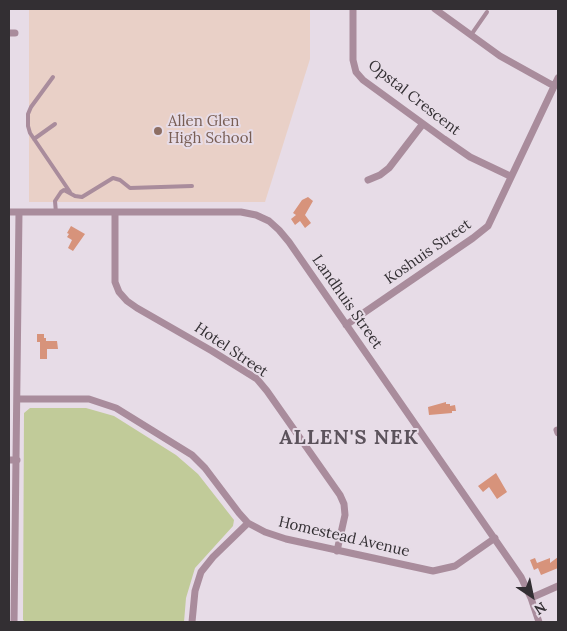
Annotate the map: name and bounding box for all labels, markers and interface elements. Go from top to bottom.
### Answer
street label: Opstal Crescent [364,56,464,140]
place label: Allen Glen High School [168,113,252,148]
marker: Allen Glen High School [152,125,164,137]
street label: Koshuis Street [381,216,475,288]
street label: Landhuis Street [308,252,386,352]
street label: Hotel Street [191,319,271,381]
district label: ALLEN'S NEK [278,426,420,450]
street label: Homestead Avenue [277,513,411,561]
north arrow [507,571,557,621]
text: N [531,598,550,619]

